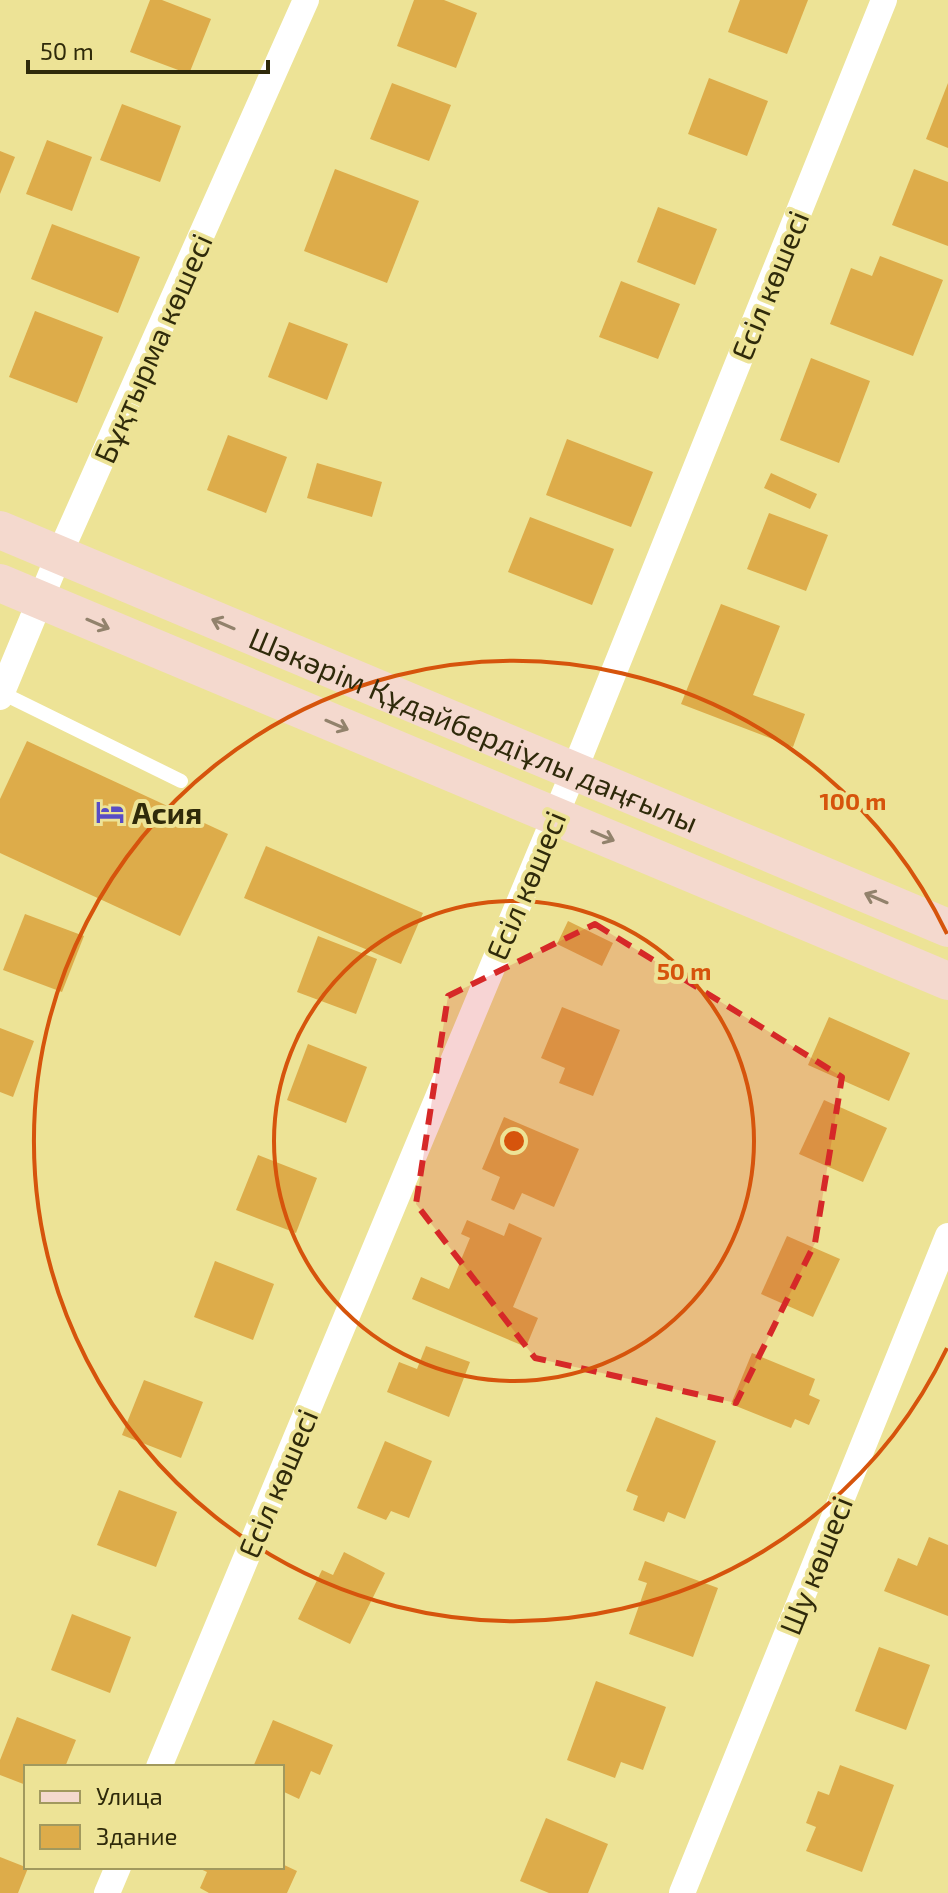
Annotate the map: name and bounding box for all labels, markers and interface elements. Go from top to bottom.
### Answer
scale bar [28,24,268,74]
text: 50 m [40,36,94,65]
street label: Есіл көшесі [723,205,815,365]
street label: Бұқтырма көшесі [85,228,219,468]
one-way arrow [211,616,236,630]
one-way arrow [85,618,110,633]
street label: Шәкәрім Құдайбердіұлы даңғылы [244,619,704,839]
one-way arrow [325,718,349,733]
text: 100 m [820,786,886,815]
place label: Асия [132,794,202,830]
hotel icon: Асия [95,797,125,827]
street label: Есіл көшесі [478,805,572,965]
one-way arrow [590,830,615,845]
one-way arrow [864,889,889,904]
text: 50 m [657,956,711,985]
centre of rings [500,1127,528,1155]
street label: Есіл көшесі [230,1403,324,1563]
street label: Шу көшесі [771,1490,860,1640]
legend [24,1765,284,1869]
text: Улица [96,1781,163,1810]
text: Здание [96,1821,178,1850]

